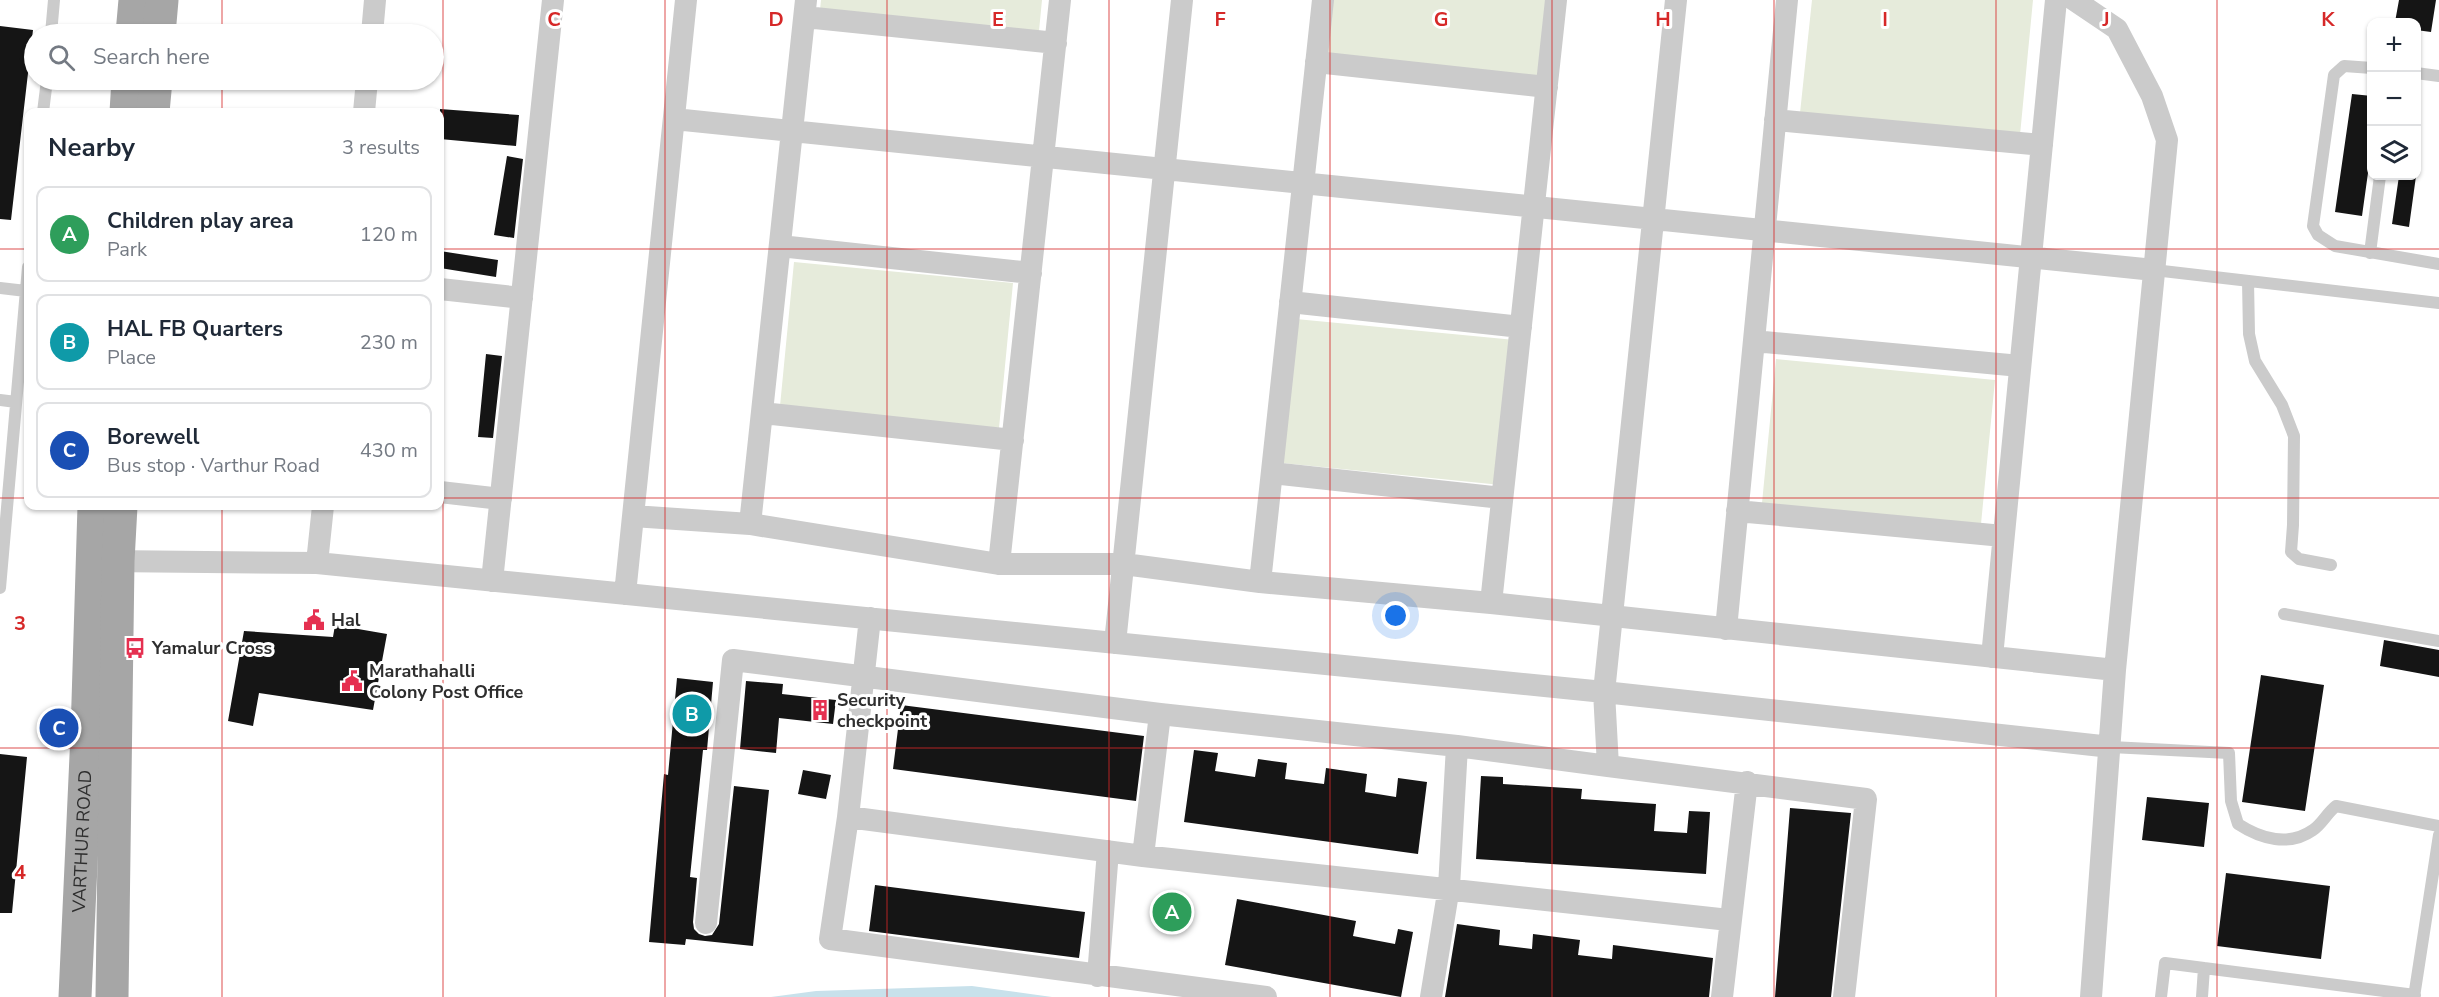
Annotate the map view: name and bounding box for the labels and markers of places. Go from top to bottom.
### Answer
public building icon: Hal [302,608,326,632]
place label: Hal [331,608,361,632]
bus stop icon: Yamalur Cross [123,636,147,660]
place label: Yamalur Cross [151,636,273,660]
place label: Marathahalli Colony Post Office [369,659,523,704]
public building icon: Marathahalli Colony Post Office [340,669,364,693]
place label: Security checkpoint [837,688,927,733]
pin: B [672,692,712,736]
building icon: Security checkpoint [808,698,832,722]
pin: C [40,706,78,750]
pin: A [1152,890,1192,934]

